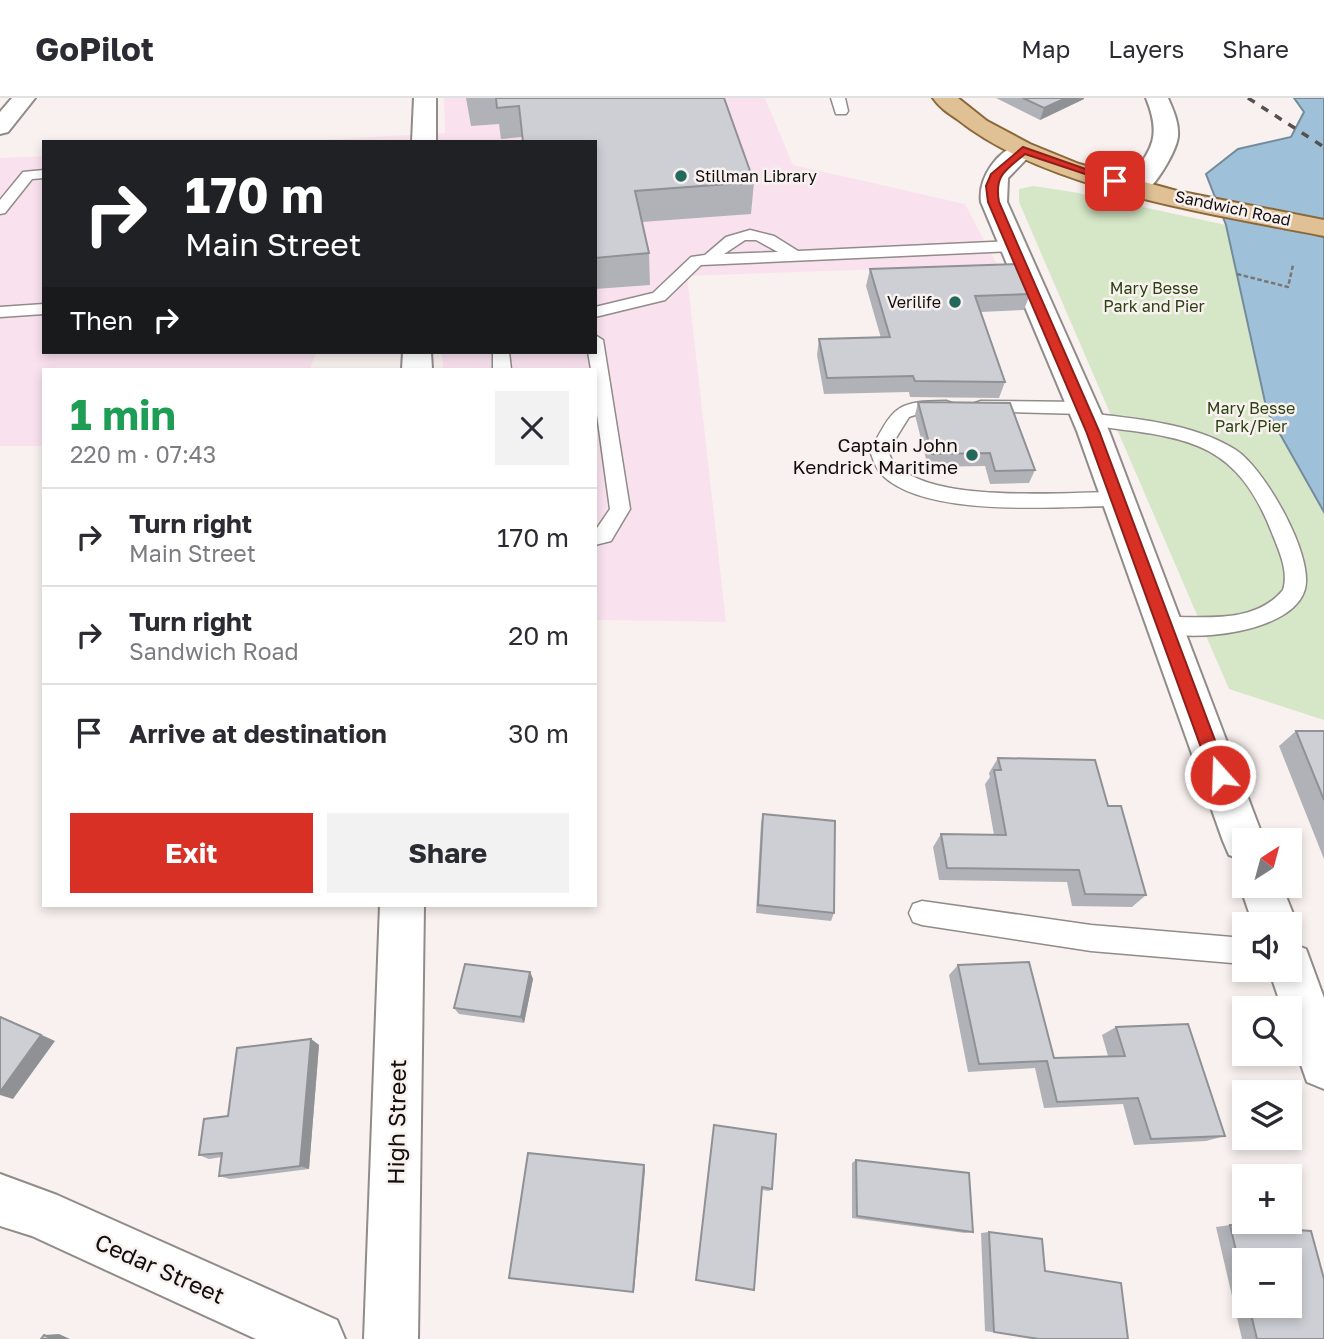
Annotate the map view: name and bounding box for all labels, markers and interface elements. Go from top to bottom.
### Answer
text: GoPilot [35,29,154,68]
text: Map [1021,34,1070,63]
text: Layers [1108,34,1184,63]
text: Share [1222,34,1289,63]
pin [1085,151,1145,211]
icon: arrive [1096,162,1134,200]
text: 170 m [185,165,324,224]
place label: Stillman Library [695,166,817,186]
icon: right [70,168,161,259]
marker: Stillman Library [673,168,689,184]
street label: Sandwich Road [1173,186,1293,230]
text: Main Street [185,225,362,263]
park label: Mary Besse Park and Pier [1103,278,1205,316]
place label: Verilife [887,292,941,312]
marker: Verilife [947,294,963,310]
icon: right [147,301,185,339]
text: Then [70,305,133,336]
text: 1 min [70,389,176,439]
button: close [495,391,569,465]
park label: Mary Besse Park/Pier [1207,398,1295,436]
place label: Captain John Kendrick Maritime [792,433,958,478]
text: 220 m · 07:43 [70,440,216,468]
marker: Captain John Kendrick Maritime [964,447,980,463]
text: Turn right [129,508,252,539]
icon: right [70,518,108,556]
text: 170 m [497,522,569,553]
text: Main Street [129,539,256,567]
text: Turn right [129,606,252,637]
icon: right [70,616,108,654]
text: 20 m [508,620,569,651]
text: Sandwich Road [129,637,299,665]
icon: arrive [70,714,108,752]
text: Arrive at destination [129,718,387,749]
text: 30 m [508,718,569,749]
position arrow [1183,738,1257,812]
button: Exit [70,813,313,893]
button: Share [327,813,569,893]
north arrow [1232,828,1302,898]
map controls [1232,828,1302,1318]
button: sound [1232,912,1302,982]
button: search [1232,996,1302,1066]
street label: High Street [381,1059,411,1185]
button: layers [1232,1080,1302,1150]
button: + [1232,1164,1302,1234]
street label: Cedar Street [91,1227,229,1309]
button: − [1232,1248,1302,1318]

